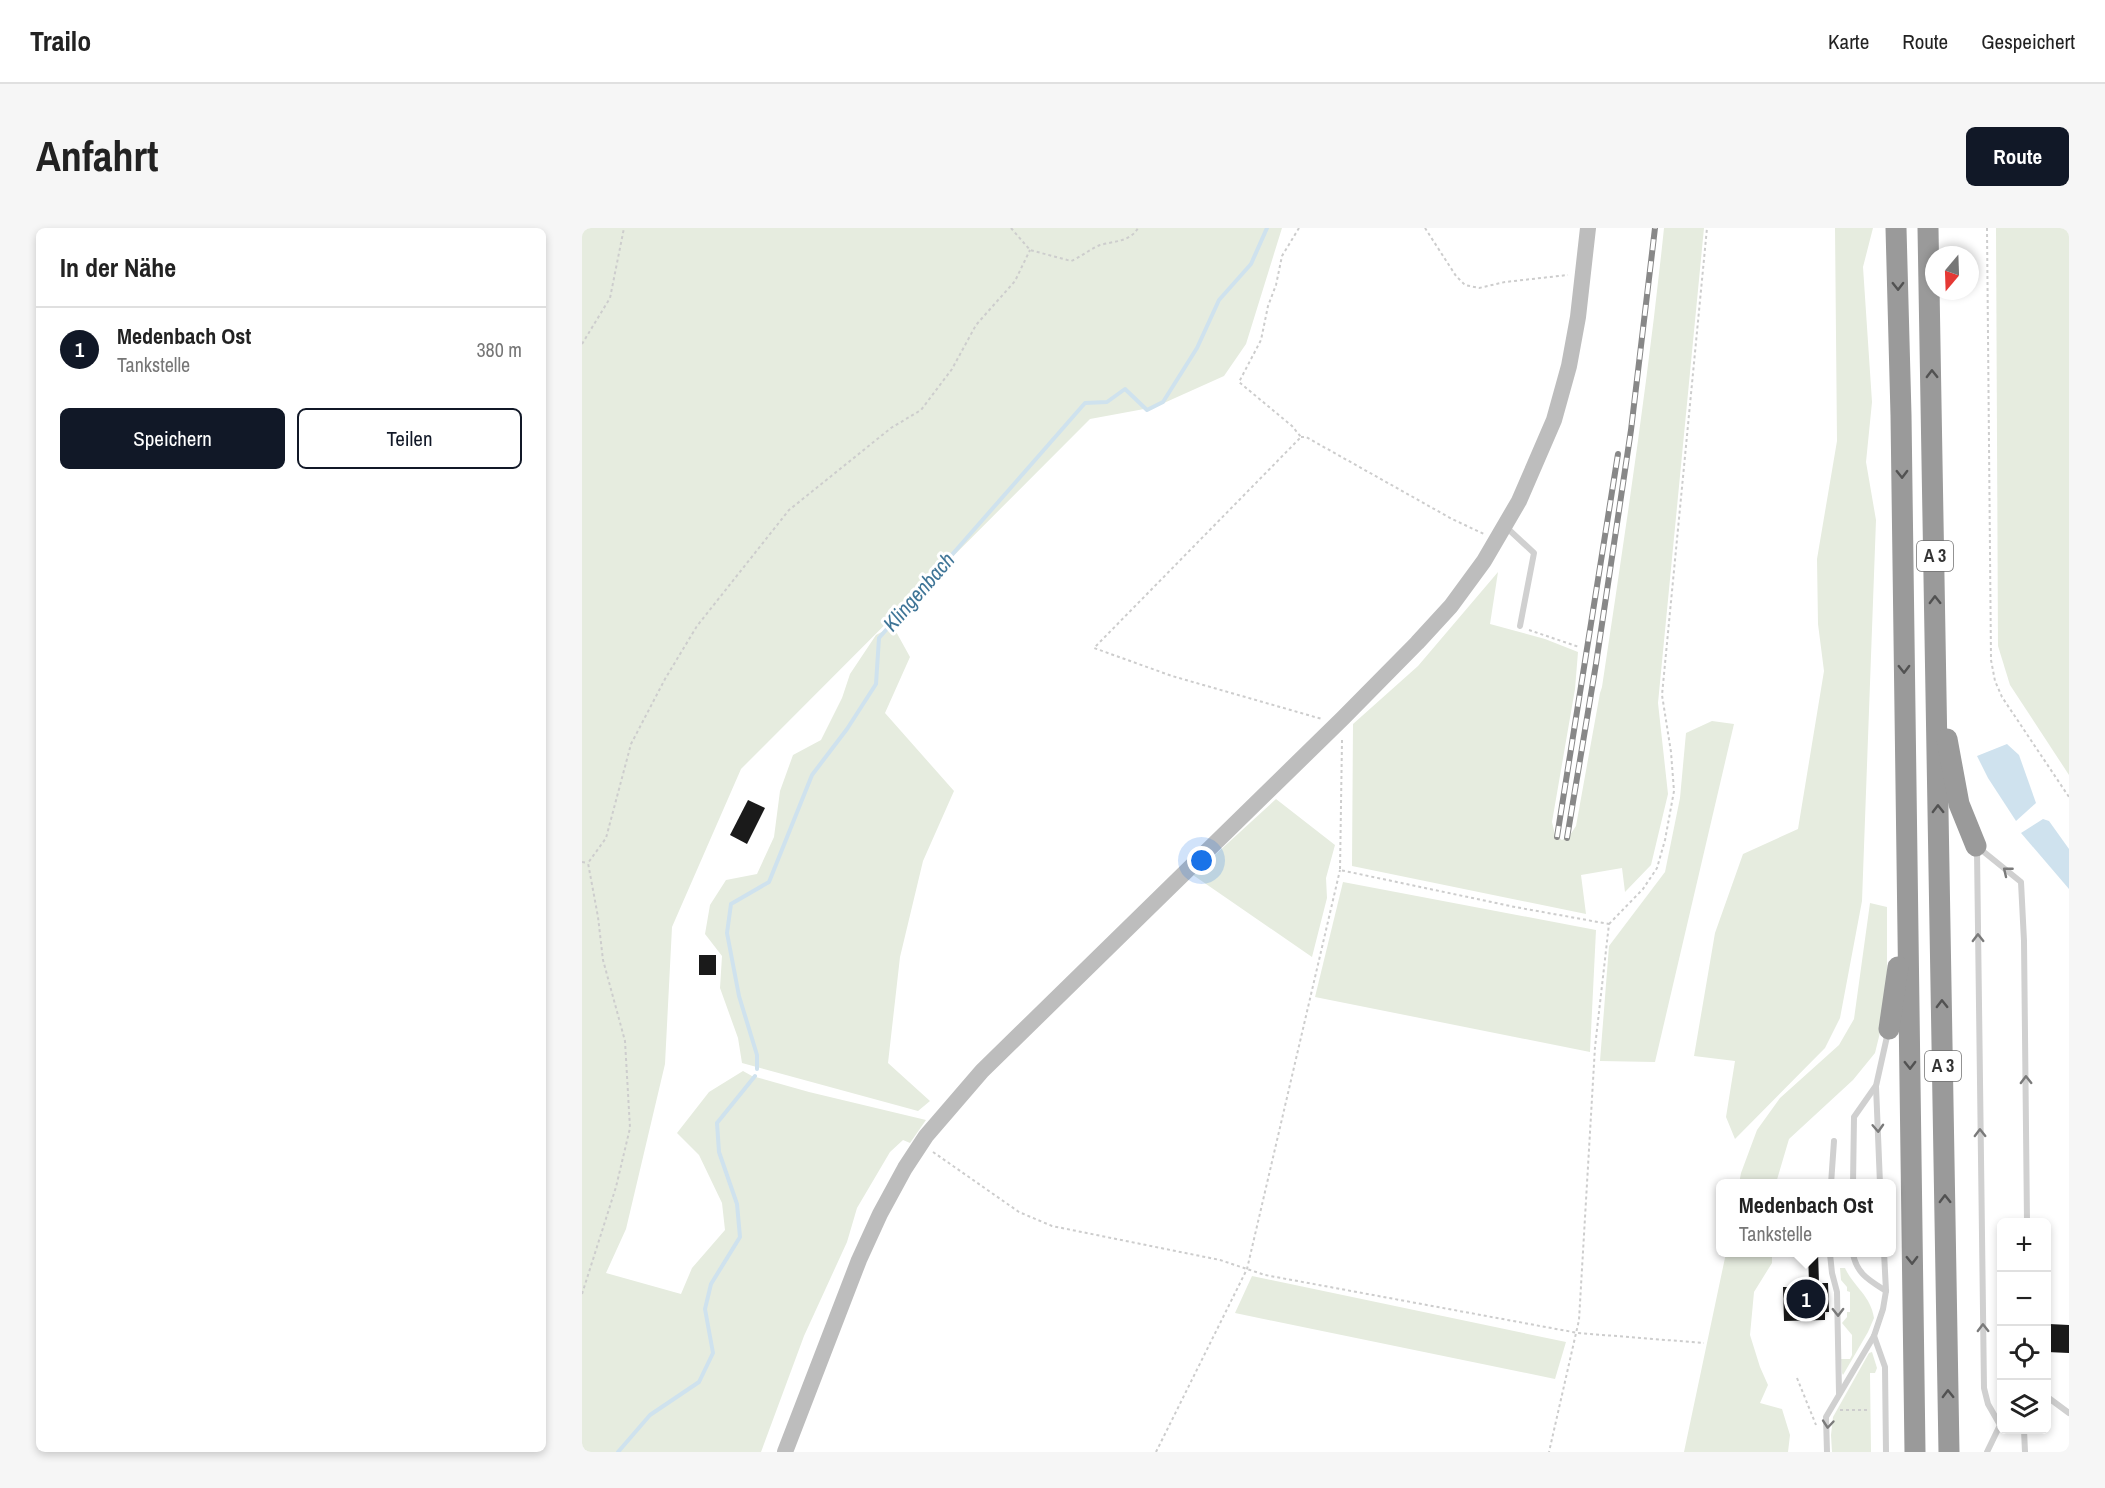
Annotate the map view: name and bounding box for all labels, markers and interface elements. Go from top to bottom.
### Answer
text: Trailo [30,22,91,60]
text: Karte [1828,27,1869,56]
text: Route [1902,27,1948,56]
text: Gespeichert [1981,27,2075,56]
button: Route [1966,127,2069,186]
text: Anfahrt [36,128,158,184]
north arrow [1925,246,1979,300]
text: In der Nähe [60,250,176,285]
one-way arrow [1891,282,1904,291]
text: Medenbach Ost [117,321,251,351]
text: 1 [75,336,84,363]
text: 380 m [476,336,522,363]
text: Tankstelle [117,351,190,378]
one-way arrow [1926,370,1938,379]
button: Speichern [60,408,285,469]
button: Teilen [297,408,522,469]
one-way arrow [1895,469,1908,478]
road number: A 3 [1917,541,1953,571]
water label: Klingenbach [876,546,961,637]
one-way arrow [1929,595,1941,604]
one-way arrow [1898,664,1911,673]
one-way arrow [1932,804,1945,813]
your location [1187,846,1216,875]
one-way arrow [2003,867,2014,878]
one-way arrow [1971,934,1984,943]
one-way arrow [1935,999,1948,1008]
road number: A 3 [1925,1051,1961,1081]
one-way arrow [1904,1060,1916,1069]
one-way arrow [2020,1076,2032,1085]
one-way arrow [1871,1123,1884,1132]
one-way arrow [1974,1129,1986,1138]
popup [1716,1179,1896,1257]
text: Medenbach Ost [1739,1190,1873,1220]
one-way arrow [1938,1194,1951,1203]
map controls [1997,1218,2051,1434]
button: + [1997,1218,2051,1272]
text: Tankstelle [1739,1220,1812,1247]
one-way arrow [1906,1255,1918,1264]
button: − [1997,1272,2051,1326]
pin: 1 [1786,1276,1826,1322]
one-way arrow [1831,1307,1844,1316]
one-way arrow [1977,1324,1989,1333]
button: locate [1997,1326,2051,1380]
button: layers [1997,1380,2051,1434]
one-way arrow [1941,1389,1954,1398]
one-way arrow [1822,1419,1835,1429]

